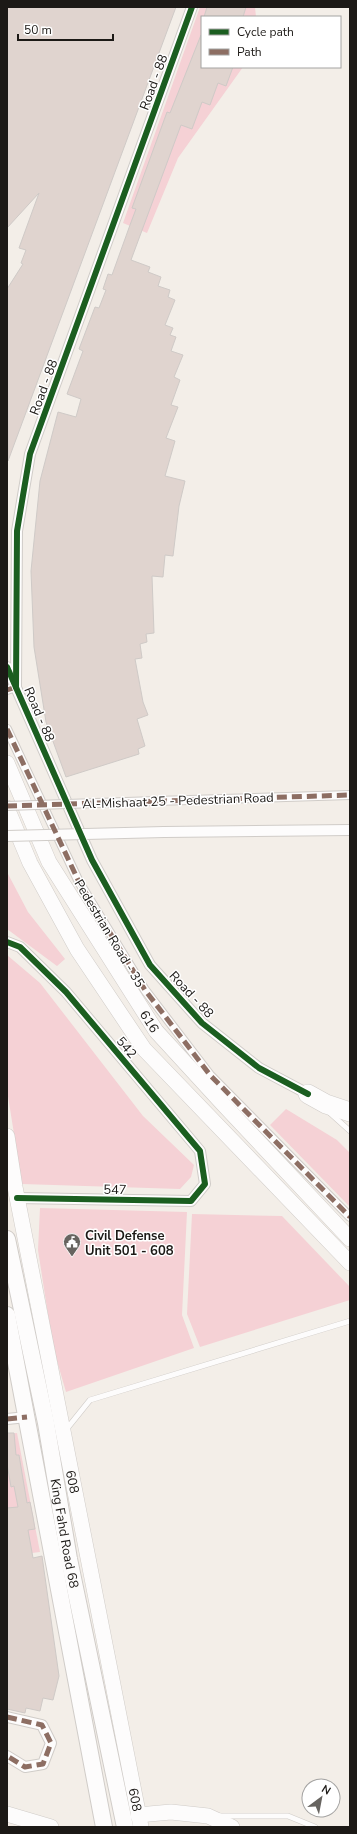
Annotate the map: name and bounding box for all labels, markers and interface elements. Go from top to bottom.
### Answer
scale bar [18,16,113,42]
legend [201,16,341,68]
text: 50 m [24,22,52,38]
text: Cycle path [237,24,294,40]
text: Path [237,44,262,60]
street label: Road - 88 [136,52,172,113]
street label: Road - 88 [26,357,62,418]
street label: Road - 88 [19,684,59,745]
street label: Al-Mishaat 25 - Pedestrian Road [82,789,274,813]
street label: Pedestrian Road - 35 [70,876,149,991]
street label: Road - 88 [165,967,218,1022]
street label: 616 [135,1007,163,1037]
street label: 542 [112,1033,141,1062]
street label: 547 [103,1181,127,1199]
place label: Civil Defense Unit 501 - 608 [85,1227,174,1260]
public building icon: Civil Defense Unit 501 - 608 [62,1232,82,1257]
street label: 608 [61,1469,83,1495]
street label: King Fahd Road 68 [46,1477,83,1590]
north arrow [301,1778,341,1818]
text: N [319,1781,334,1798]
street label: 608 [124,1787,146,1813]

